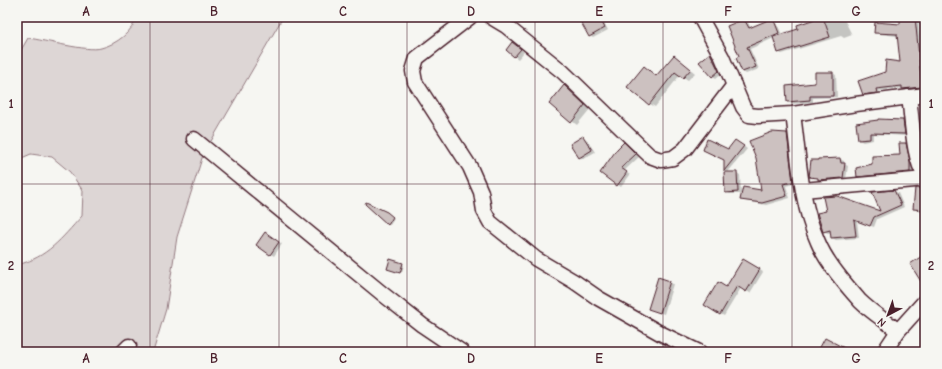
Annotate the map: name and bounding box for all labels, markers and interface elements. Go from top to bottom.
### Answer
text: A [82,4,90,19]
text: B [210,4,218,19]
text: C [339,4,347,19]
text: D [467,4,475,19]
text: E [595,4,603,19]
text: F [724,4,732,19]
text: G [851,4,861,19]
text: 1 [8,96,14,111]
text: 1 [928,96,934,111]
text: 2 [8,258,14,273]
text: 2 [928,258,934,273]
north arrow [868,295,908,335]
text: N [875,315,889,329]
text: A [82,351,90,366]
text: B [210,351,218,366]
text: C [339,351,347,366]
text: D [467,351,475,366]
text: E [595,351,603,366]
text: F [724,351,732,366]
text: G [851,351,861,366]

